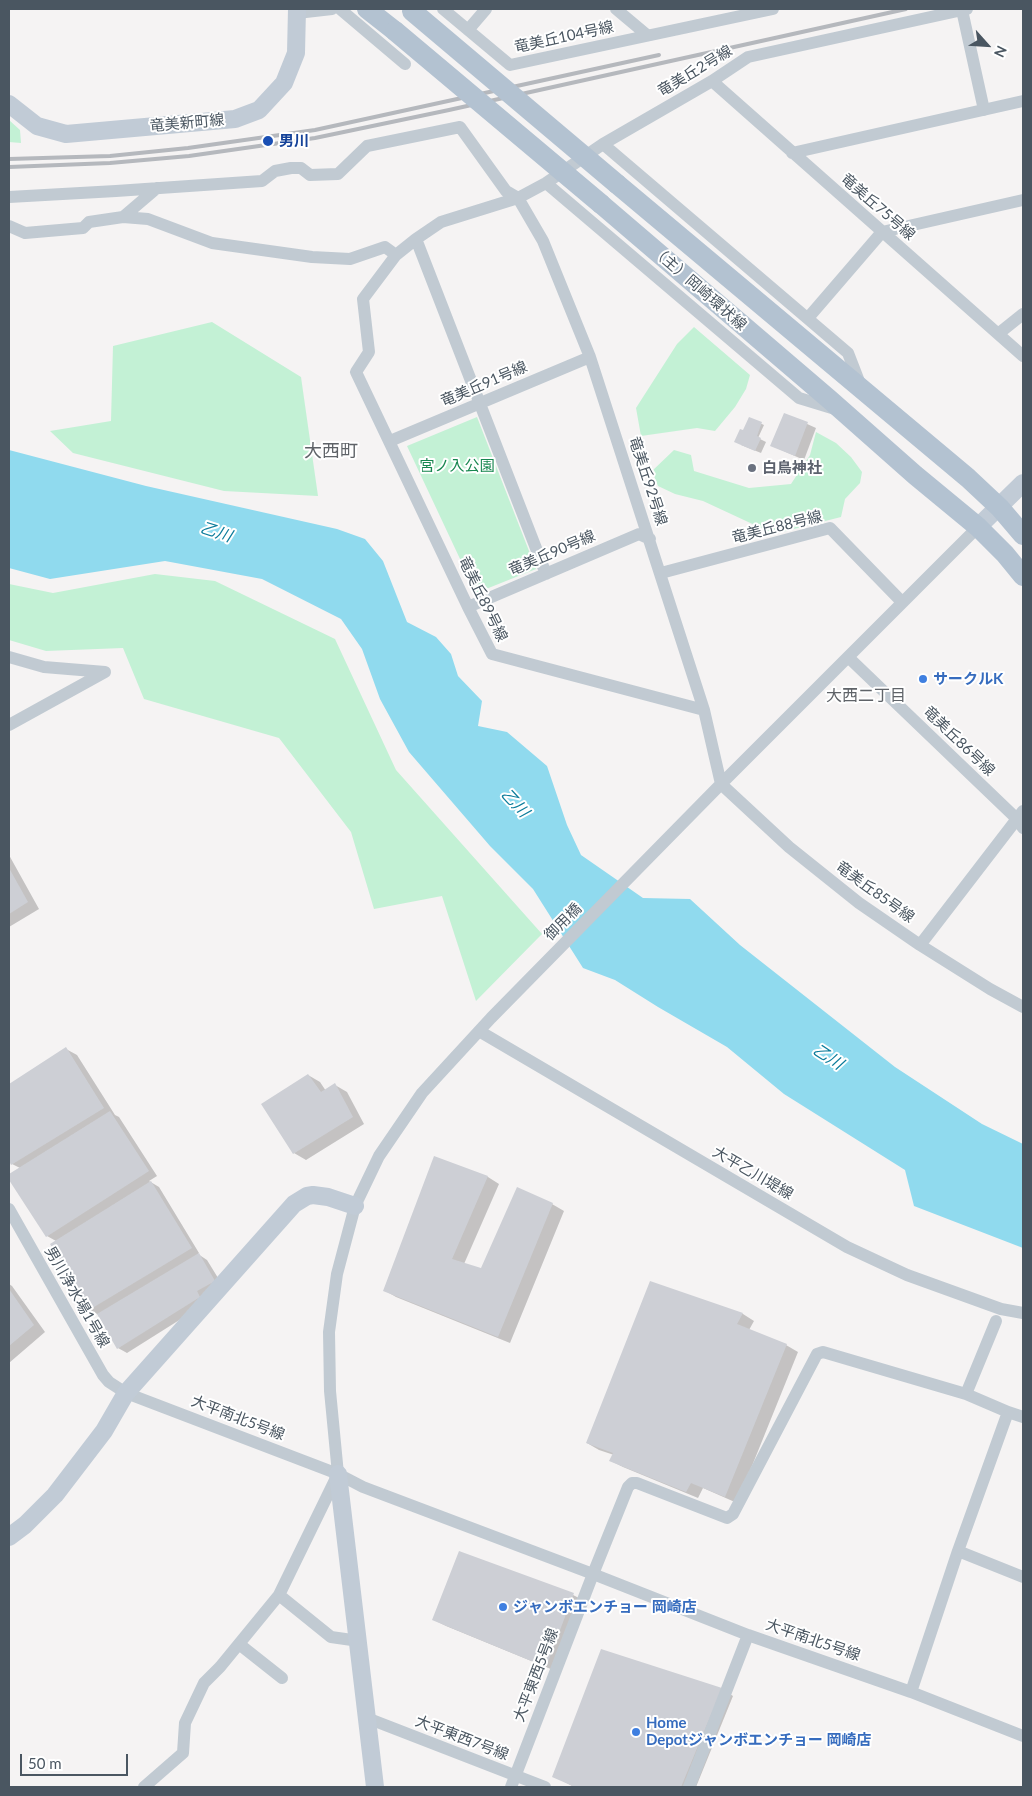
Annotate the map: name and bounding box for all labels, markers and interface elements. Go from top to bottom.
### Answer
street label: 竜美丘104号線 [513,18,615,56]
north arrow [962,20,1012,70]
street label: 竜美丘2号線 [654,42,736,100]
text: N [991,43,1011,60]
street label: 竜美新町線 [149,111,225,135]
place label: 男川 [279,132,309,150]
marker: 男川 [261,134,275,148]
street label: 竜美丘75号線 [837,170,919,244]
street label: （主）岡崎環状線 [648,242,750,334]
street label: 竜美丘91号線 [438,358,530,410]
street label: 竜美丘92号線 [625,434,671,528]
district label: 大西町 [304,440,358,462]
park label: 宮ノ入公園 [420,457,494,475]
place label: 白鳥神社 [762,459,822,477]
marker: 白鳥神社 [746,462,758,474]
street label: 竜美丘88号線 [730,507,824,547]
water label: 乙川 [198,518,234,546]
street label: 竜美丘90号線 [506,527,598,579]
street label: 竜美丘89号線 [455,554,511,644]
place label: サークルK [933,670,1003,688]
marker: サークルK [917,673,929,685]
district label: 大西二丁目 [826,686,906,706]
street label: 竜美丘86号線 [920,702,998,780]
water label: 乙川 [497,785,533,821]
street label: 竜美丘85号線 [832,858,918,926]
street label: 御用橋 [541,900,585,944]
water label: 乙川 [809,1040,847,1074]
street label: 大平乙川堤線 [710,1143,796,1203]
street label: 男川浄水場1号線 [41,1243,113,1351]
street label: 大平南北5号線 [189,1392,287,1444]
place label: ジャンボエンチョー 岡崎店 [513,1598,697,1616]
marker: ジャンボエンチョー 岡崎店 [497,1601,509,1613]
street label: 大平南北5号線 [763,1615,863,1665]
street label: 大平東西5号線 [510,1626,562,1724]
street label: 大平東西7号線 [413,1712,511,1764]
place label: Home Depotジャンボエンチョー 岡崎店 [646,1714,872,1749]
marker: Home Depotジャンボエンチョー 岡崎店 [630,1726,642,1738]
scale bar [22,1744,130,1776]
text: 50 m [28,1754,62,1772]

